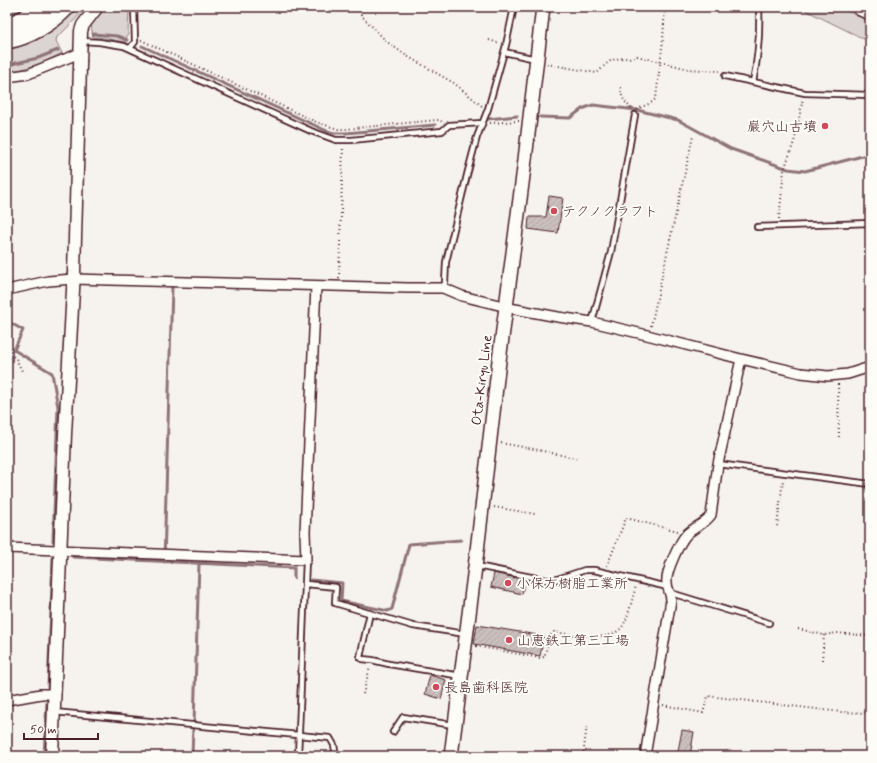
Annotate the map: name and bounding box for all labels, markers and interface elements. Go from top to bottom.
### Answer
place label: 巖穴山古墳 [747,118,817,136]
marker: 巖穴山古墳 [820,121,830,131]
place label: テクノクラフト [562,203,658,221]
marker: テクノクラフト [549,206,559,216]
street label: Ota-Kiryu Line [468,334,496,426]
place label: 小保方樹脂工業所 [516,575,628,593]
marker: 小保方樹脂工業所 [503,578,513,588]
place label: 山恵鉄工第三工場 [517,632,629,650]
marker: 山恵鉄工第三工場 [504,635,514,645]
place label: 長島歯科医院 [444,679,528,697]
marker: 長島歯科医院 [431,682,441,692]
scale bar [24,715,98,741]
text: 50 m [30,722,57,738]

